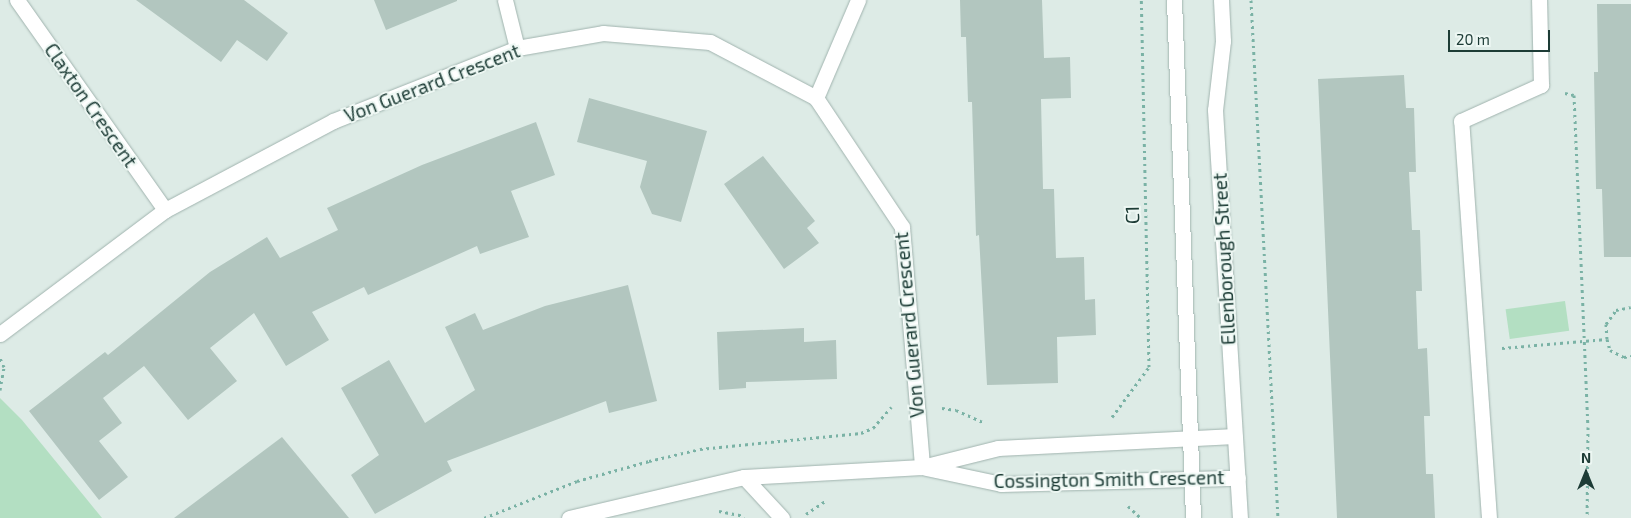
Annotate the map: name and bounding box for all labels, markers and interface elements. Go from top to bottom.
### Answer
scale bar [1451,20,1554,52]
text: 20 m [1456,30,1490,48]
street label: Claxton Crescent [40,39,142,171]
street label: Von Guerard Crescent [341,39,523,127]
street label: Ellenborough Street [1208,172,1240,346]
street label: C1 [1120,206,1144,224]
street label: Von Guerard Crescent [890,231,928,419]
north arrow [1561,448,1611,498]
text: N [1581,449,1591,466]
street label: Cossington Smith Crescent [993,466,1225,492]

